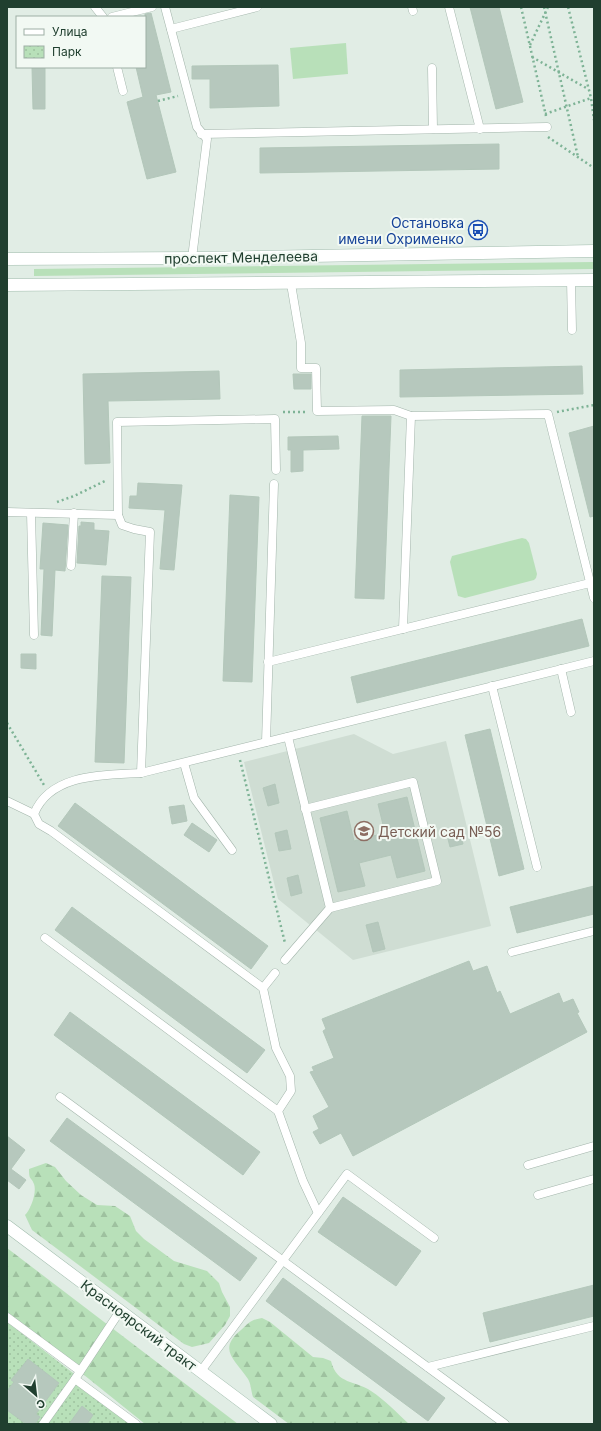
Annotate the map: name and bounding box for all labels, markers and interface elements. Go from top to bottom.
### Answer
legend [16,16,146,68]
text: Улица [52,24,87,39]
text: Парк [52,44,82,59]
place label: Остановка имени Охрименко [338,214,464,247]
bus stop icon: Остановка имени Охрименко [467,219,489,241]
street label: проспект Менделеева [164,247,318,267]
school or university icon: Детский сад №56 [353,820,375,842]
place label: Детский сад №56 [378,823,501,840]
street label: Красноярский тракт [78,1276,201,1374]
north arrow [16,1375,56,1415]
text: С [34,1396,48,1412]

